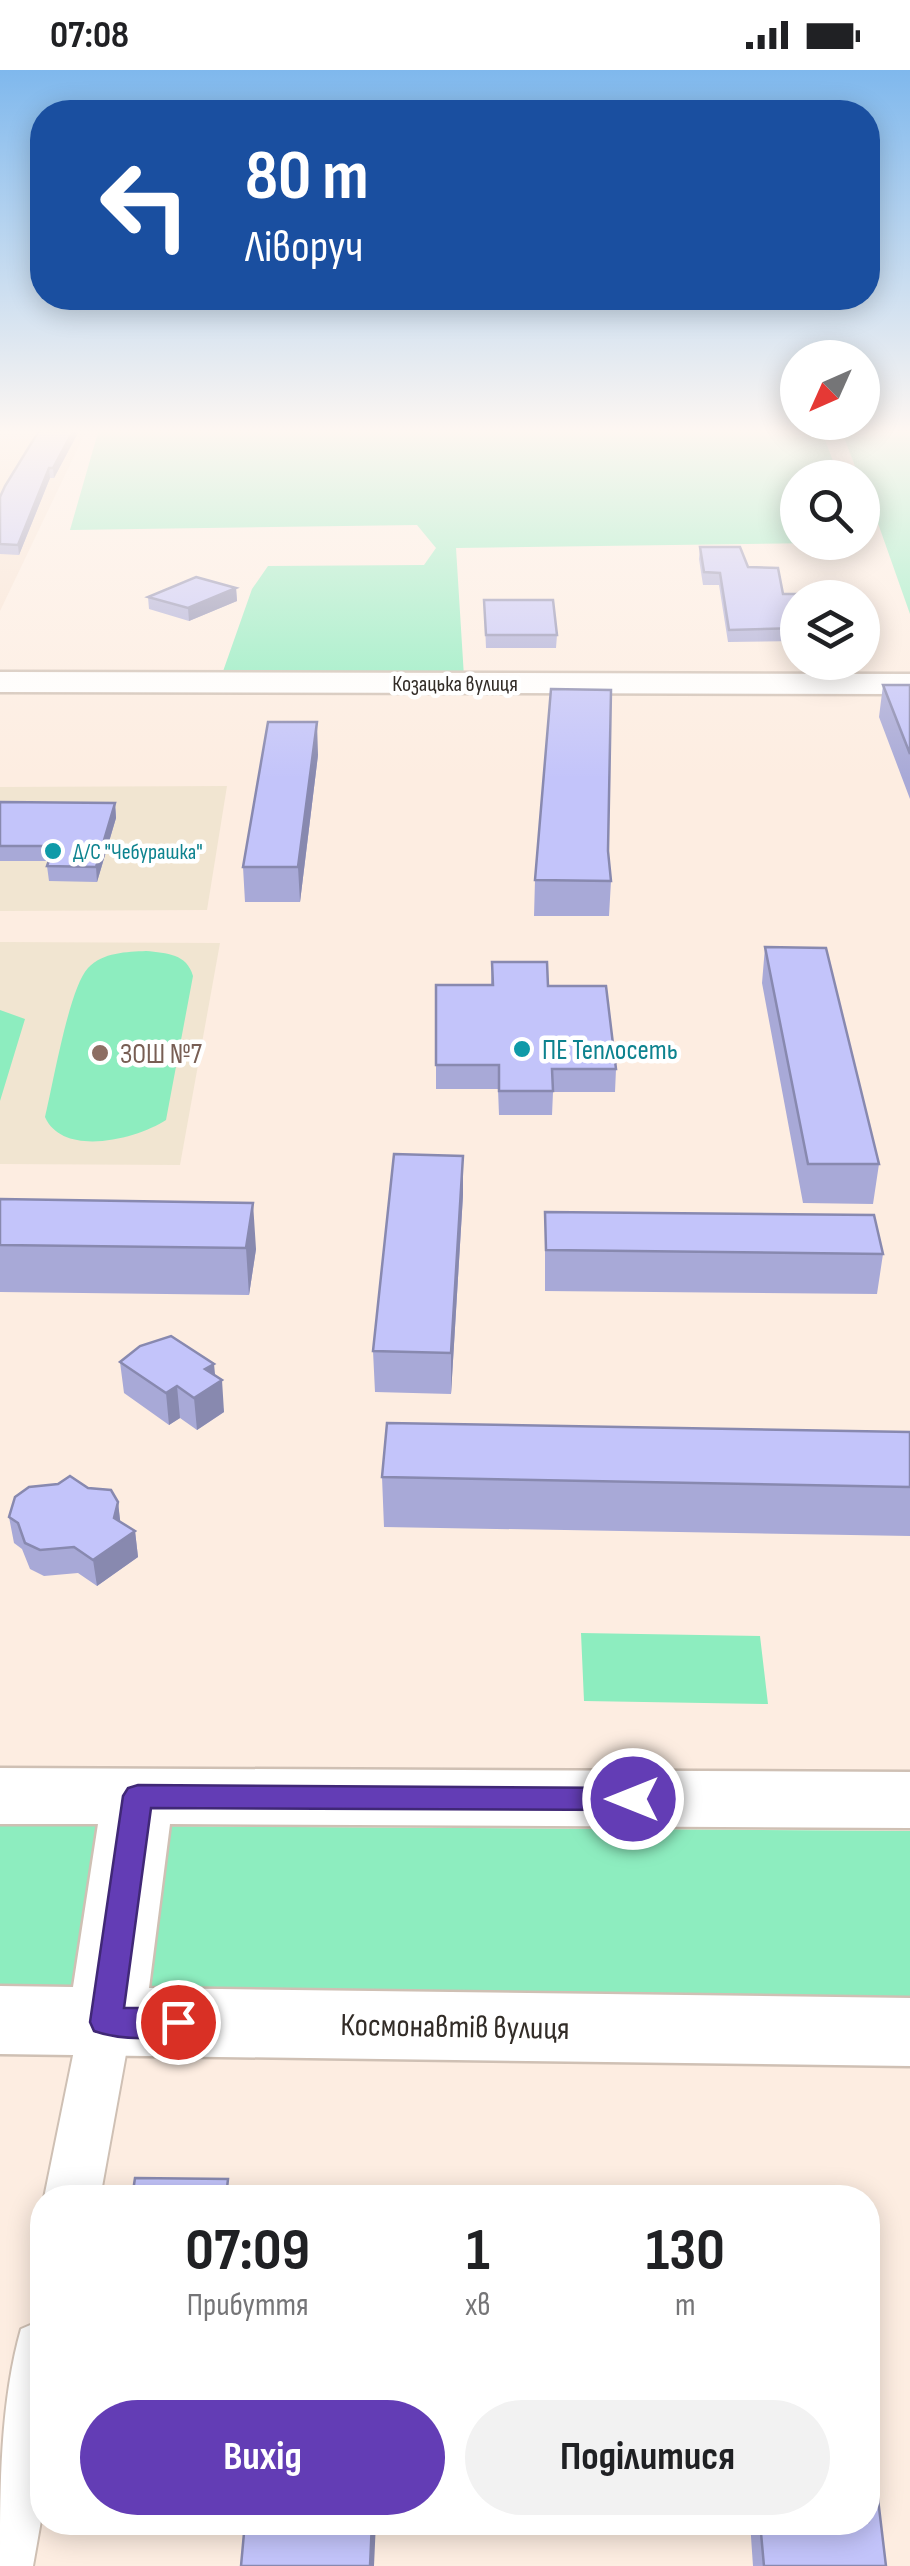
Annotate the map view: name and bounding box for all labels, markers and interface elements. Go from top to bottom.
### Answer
text: 07:08 [50,13,129,58]
text: 80 m [245,135,369,219]
icon: left [80,140,210,270]
text: Ліворуч [245,220,363,275]
north arrow [780,340,880,440]
map controls [780,340,880,680]
button: search [780,460,880,560]
button: layers [780,580,880,680]
street label: Козацька вулиця [392,671,518,698]
place label: Д/С "Чебурашка" [73,839,203,866]
marker: Д/С "Чебурашка" [42,840,64,862]
place label: ПЕ Теплосеть [542,1034,678,1067]
place label: ЗОШ №7 [120,1038,202,1071]
marker: ПЕ Теплосеть [511,1038,533,1060]
marker: ЗОШ №7 [89,1042,111,1064]
position arrow [581,1747,685,1851]
pin [136,1980,221,2065]
icon: arrive [151,1995,206,2050]
street label: Космонавтів вулиця [340,2006,570,2049]
text: 07:09 [185,2215,310,2287]
text: 1 [466,2215,490,2287]
text: 130 [646,2215,725,2287]
text: Прибуття [187,2286,309,2325]
text: хв [465,2286,491,2325]
text: m [675,2286,696,2325]
button: Вихід [80,2400,445,2515]
button: Поділитися [465,2400,830,2515]

